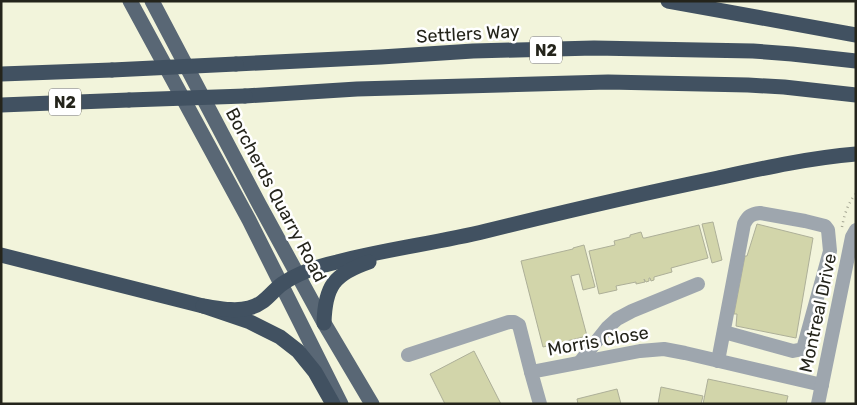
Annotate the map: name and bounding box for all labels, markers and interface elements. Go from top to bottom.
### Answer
street label: Settlers Way [416,20,520,48]
road number: N2 [530,36,562,64]
road number: N2 [49,88,81,115]
street label: Borcherds Quarry Road [221,104,331,286]
street label: Montreal Drive [795,251,841,375]
street label: Morris Close [546,321,650,361]

